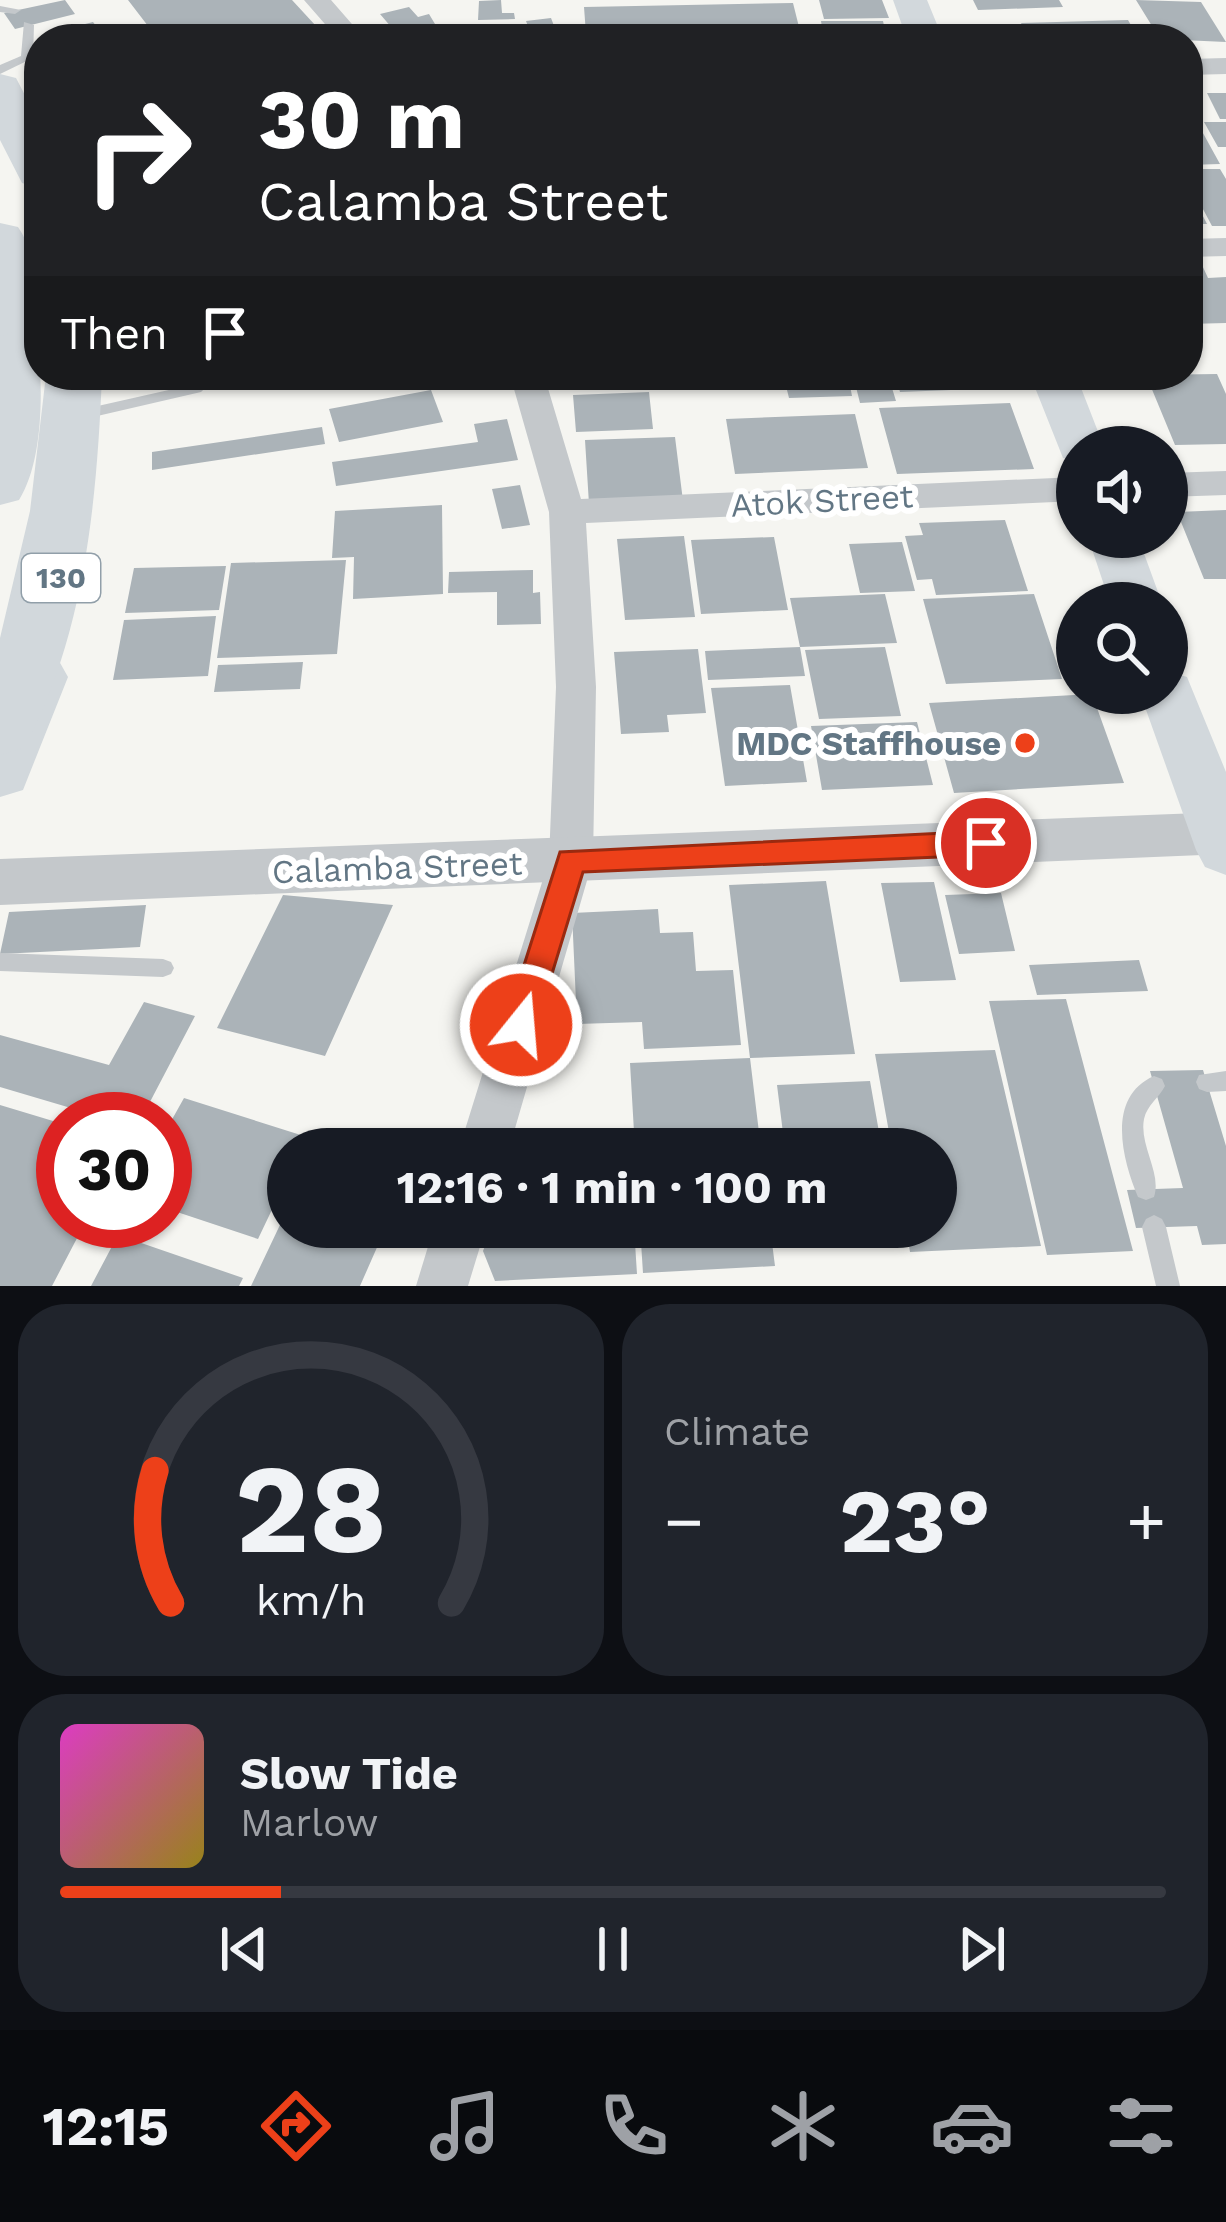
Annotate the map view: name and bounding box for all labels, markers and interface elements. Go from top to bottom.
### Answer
text: 30 m [258,70,465,168]
icon: right [60,72,216,228]
text: Calamba Street [258,170,668,233]
icon: arrive [192,300,258,366]
text: Then [60,307,168,360]
map controls [1056,426,1188,714]
button: sound [1056,426,1188,558]
street label: Atok Street [730,476,915,525]
road number: 130 [22,554,100,602]
button: search [1056,582,1188,714]
place label: MDC Staffhouse [736,724,1001,763]
marker: MDC Staffhouse [1012,730,1038,756]
pin [935,792,1037,894]
icon: arrive [953,810,1019,876]
street label: Calamba Street [271,844,523,891]
position arrow [458,962,584,1088]
speed limit sign: 30 [36,1092,192,1248]
text: 12:16 · 1 min · 100 m [397,1161,827,1214]
text: Climate [664,1409,810,1454]
text: 28 [235,1436,387,1582]
text: 23° [839,1468,991,1574]
text: − [664,1483,704,1560]
text: + [1126,1483,1166,1560]
text: km/h [256,1575,366,1625]
text: Slow Tide [240,1747,458,1800]
text: Marlow [240,1800,378,1845]
icon: previous [211,1916,277,1982]
icon: pause [580,1916,646,1982]
icon: next [949,1916,1015,1982]
icon: directions [254,2084,338,2168]
icon: music [423,2084,507,2168]
icon: phone [592,2084,676,2168]
icon: climate [761,2084,845,2168]
icon: car [930,2084,1014,2168]
icon: filters [1099,2084,1183,2168]
text: 12:15 [43,2095,169,2158]

